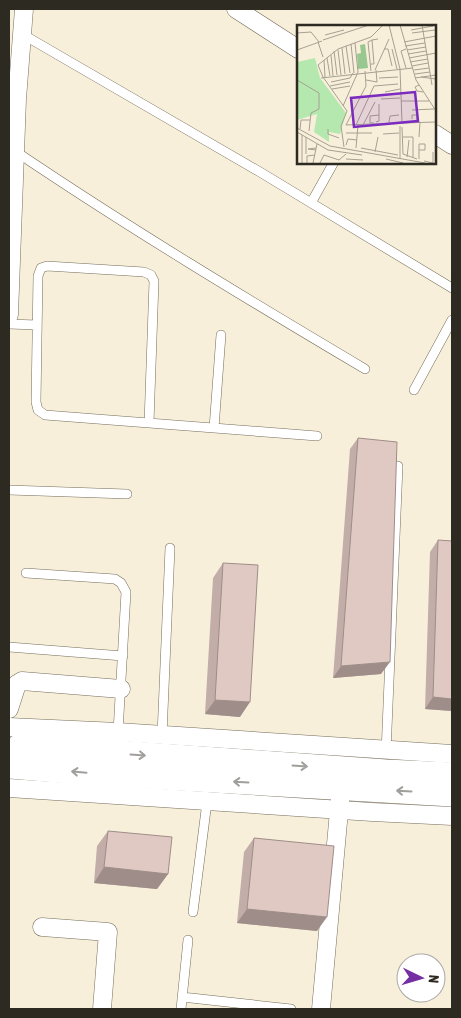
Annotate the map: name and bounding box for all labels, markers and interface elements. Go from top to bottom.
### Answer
inset map [297,25,436,164]
one-way arrow [130,750,146,759]
one-way arrow [292,762,308,771]
one-way arrow [71,767,87,777]
one-way arrow [234,777,250,786]
one-way arrow [396,786,412,795]
north arrow [396,953,446,1003]
text: N [426,974,442,984]

